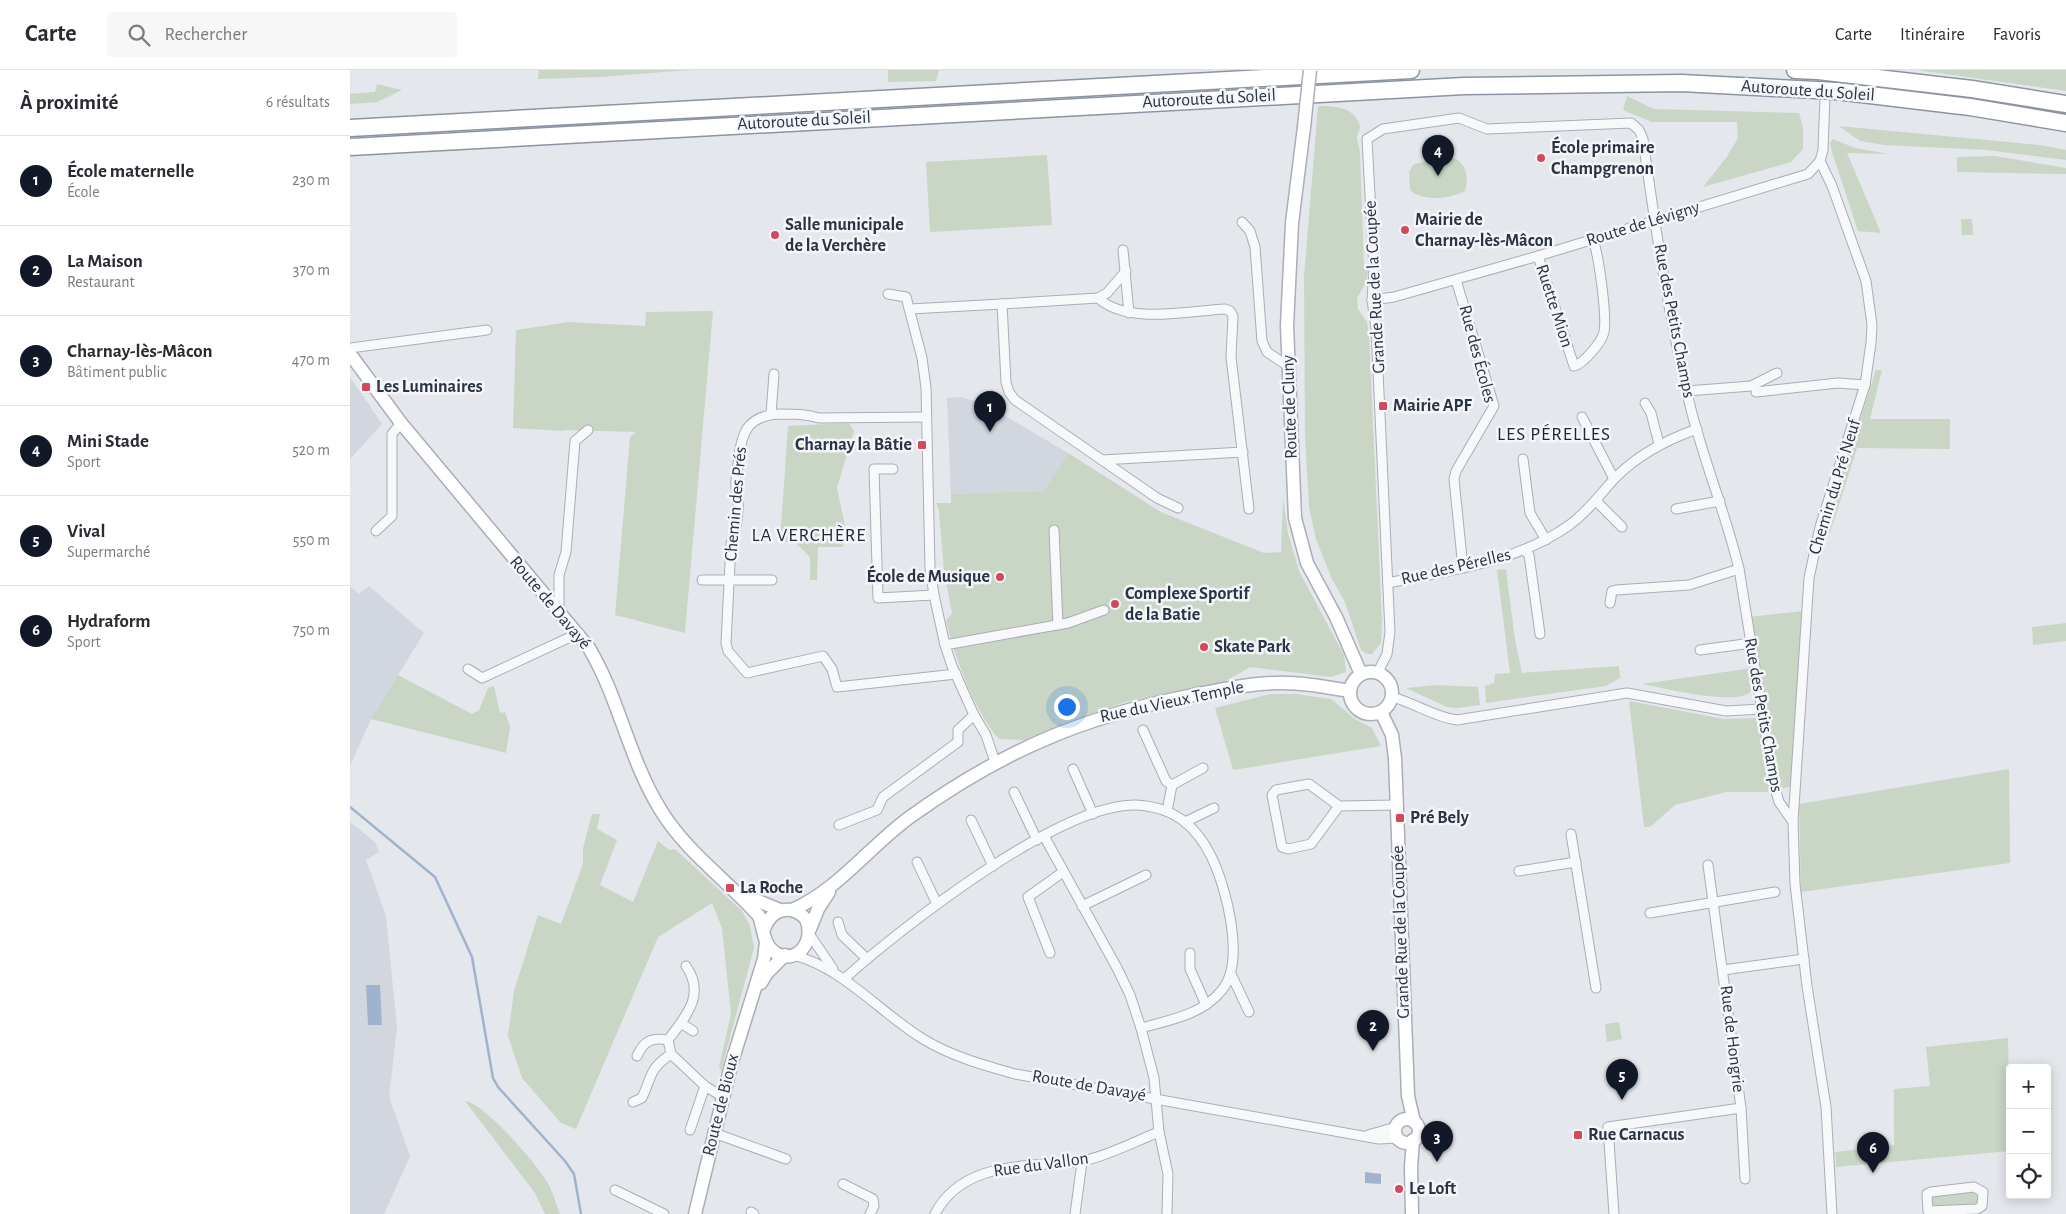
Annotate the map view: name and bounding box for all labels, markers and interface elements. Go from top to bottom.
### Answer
search box [107,12,457,57]
icon: search [125,21,153,49]
text: Carte [25,22,77,46]
text: Rechercher [165,25,247,44]
text: Carte [1835,26,1872,44]
text: Itinéraire [1900,26,1965,44]
text: Favoris [1993,26,2041,44]
street label: Autoroute du Soleil [1741,77,1875,105]
street label: Autoroute du Soleil [1142,87,1276,111]
text: À proximité [20,92,118,113]
text: 6 résultats [266,94,330,110]
street label: Autoroute du Soleil [737,109,871,133]
pin: 4 [1422,135,1454,176]
place label: École primaire Champgrenon [1551,136,1654,178]
marker: École primaire Champgrenon [1535,152,1547,164]
text: École maternelle [67,162,194,181]
text: 1 [33,172,39,188]
text: 230 m [292,172,330,188]
text: École [67,184,100,200]
street label: Route de Lévigny [1584,198,1702,250]
street label: Grande Rue de la Coupée [1361,200,1389,374]
place label: Mairie de Charnay-lès-Mâcon [1415,211,1553,250]
place label: Salle municipale de la Verchère [785,216,904,255]
marker: Mairie de Charnay-lès-Mâcon [1399,224,1411,236]
marker: Salle municipale de la Verchère [769,229,781,241]
street label: Rue des Petits Champs [1650,242,1698,400]
text: La Maison [67,252,143,271]
text: 2 [32,262,40,278]
text: 370 m [293,262,330,278]
street label: Ruette Mion [1532,262,1576,350]
text: Restaurant [67,274,135,290]
street label: Rue des Écoles [1455,302,1502,405]
text: Charnay-lès-Mâcon [67,342,213,361]
text: 3 [33,352,39,368]
text: 470 m [292,352,330,368]
street label: Route de Cluny [1279,354,1301,459]
text: Bâtiment public [67,364,167,380]
place label: Les Luminaires [376,378,483,396]
marker: Les Luminaires [360,381,372,393]
pin: 1 [974,391,1006,432]
place label: Mairie APF [1393,397,1472,415]
marker: Mairie APF [1377,400,1389,412]
street label: Chemin du Pré Neuf [1806,416,1865,557]
district label: LES PÉRELLES [1497,423,1611,444]
text: Mini Stade [67,432,149,451]
place label: Charnay la Bâtie [795,436,912,454]
marker: Charnay la Bâtie [916,439,928,451]
text: 4 [32,442,40,458]
text: 520 m [292,442,330,458]
street label: Chemin des Prés [722,446,750,562]
text: Sport [67,454,101,470]
text: Vival [67,522,105,541]
district label: LA VERCHÈRE [752,524,867,545]
text: 5 [33,532,39,548]
text: 550 m [293,532,330,548]
text: Supermarché [67,544,150,560]
street label: Rue des Pérelles [1399,546,1513,588]
street label: Route de Davayé [506,553,594,653]
place label: École de Musique [866,565,990,586]
marker: École de Musique [994,571,1006,583]
place label: Complexe Sportif de la Batie [1125,585,1251,624]
marker: Complexe Sportif de la Batie [1109,598,1121,610]
text: Hydraform [67,612,151,631]
text: 6 [32,622,40,638]
text: 750 m [293,622,330,638]
text: Sport [67,634,101,650]
street label: Rue des Petits Champs [1741,636,1785,794]
place label: Skate Park [1214,638,1290,656]
marker: Skate Park [1198,641,1210,653]
street label: Rue du Vieux Temple [1098,678,1246,726]
your location [1054,694,1080,720]
place label: Pré Bely [1410,809,1470,827]
marker: Pré Bely [1394,812,1406,824]
street label: Grande Rue de la Coupée [1389,845,1413,1019]
place label: La Roche [740,879,803,897]
marker: La Roche [724,882,736,894]
street label: Rue de Hongrie [1716,984,1748,1094]
pin: 2 [1357,1010,1389,1051]
street label: Route de Bioux [700,1052,742,1158]
pin: 5 [1606,1059,1638,1100]
map controls [2006,1064,2051,1199]
button: + [2006,1064,2051,1109]
street label: Route de Davayé [1031,1067,1147,1105]
button: − [2006,1109,2051,1154]
pin: 3 [1421,1121,1453,1162]
place label: Rue Carnacus [1588,1126,1685,1144]
marker: Rue Carnacus [1572,1129,1584,1141]
pin: 6 [1857,1132,1889,1173]
street label: Rue du Vallon [992,1149,1090,1181]
button: locate [2006,1154,2051,1199]
place label: Le Loft [1409,1180,1456,1198]
marker: Le Loft [1393,1183,1405,1195]

